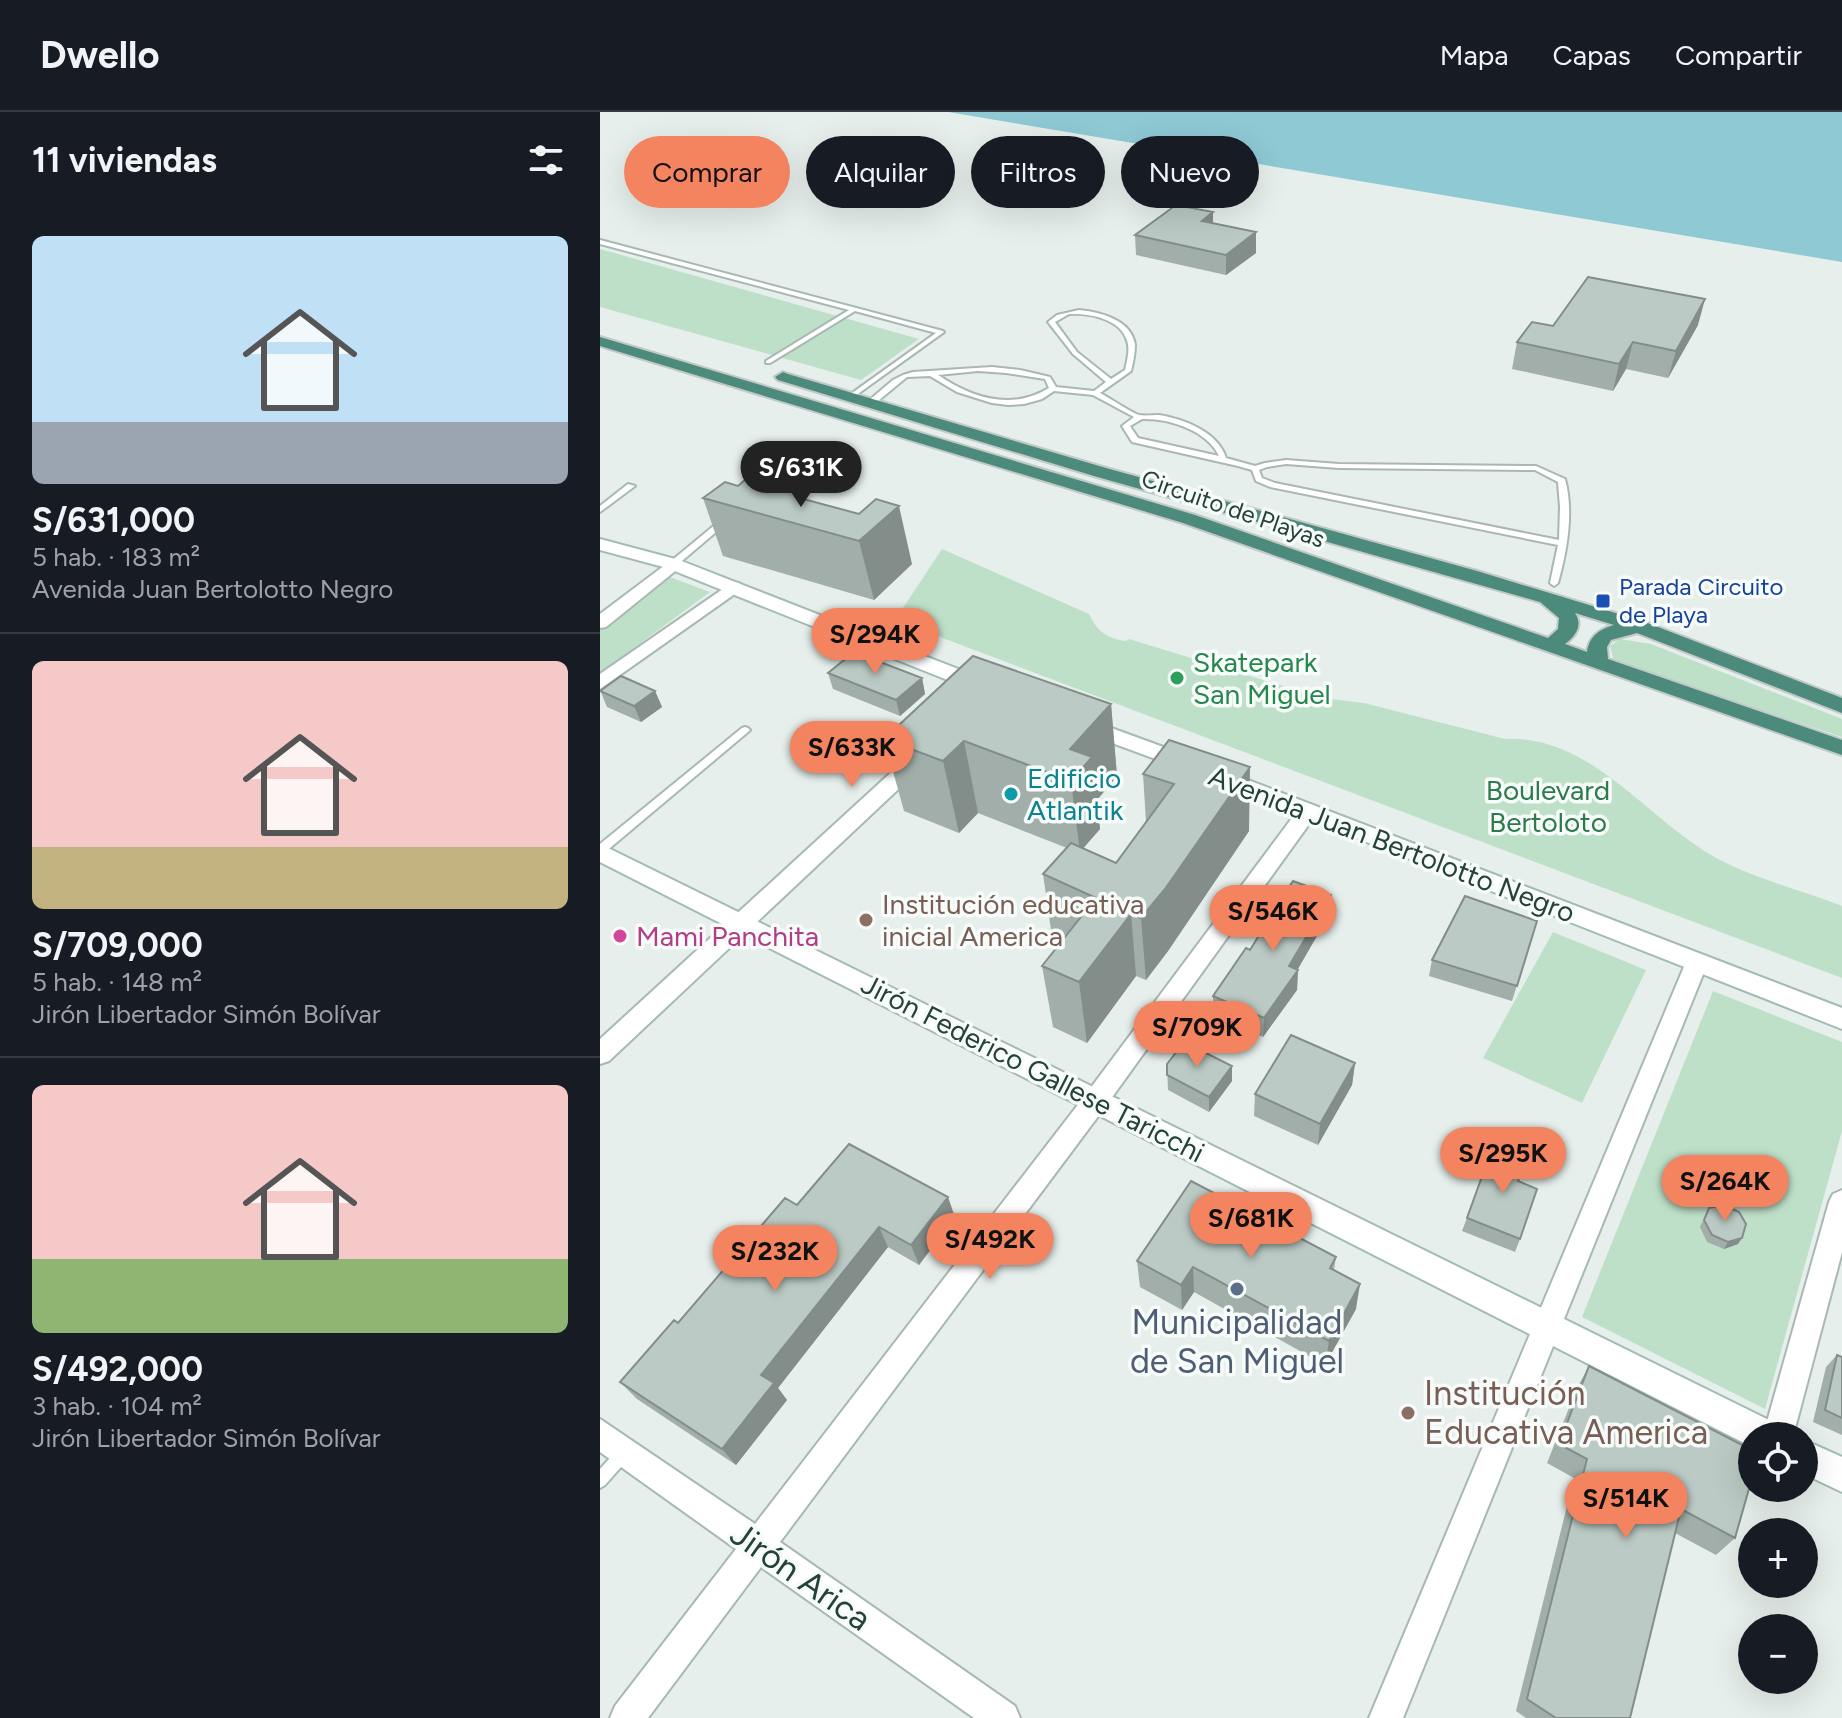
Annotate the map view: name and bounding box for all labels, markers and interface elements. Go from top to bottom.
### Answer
text: Dwello [40,32,160,78]
text: Mapa [1440,38,1509,72]
text: Capas [1553,38,1631,72]
text: Compartir [1675,38,1802,72]
chip: Comprar [624,136,790,208]
chip: Alquilar [806,136,955,208]
chip: Filtros [971,136,1105,208]
chip: Nuevo [1121,136,1259,208]
icon: filters [524,138,568,182]
text: 11 viviendas [32,140,217,181]
icon: home [228,288,372,432]
pin: S/631K [736,441,866,509]
text: S/631K [759,451,843,483]
street label: Circuito de Playas [1138,464,1329,553]
text: S/631,000 [32,500,195,541]
text: 5 hab. · 183 m² [32,541,200,573]
place label: Parada Circuito de Playa [1619,572,1783,629]
text: Avenida Juan Bertolotto Negro [32,573,393,605]
marker: Parada Circuito de Playa [1594,592,1612,610]
pin: S/294K [810,608,940,676]
text: S/294K [830,618,920,650]
place label: Skatepark San Miguel [1193,645,1331,711]
marker: Skatepark San Miguel [1168,669,1186,687]
icon: home [228,713,372,857]
pin: S/633K [787,721,917,789]
text: S/633K [808,731,896,763]
street label: Avenida Juan Bertolotto Negro [1204,758,1580,930]
place label: Edificio Atlantik [1027,761,1124,827]
park label: Boulevard Bertoloto [1486,773,1610,839]
marker: Edificio Atlantik [1002,785,1020,803]
pin: S/546K [1208,885,1338,953]
place label: Institución educativa inicial America [882,887,1144,953]
text: S/546K [1228,895,1318,927]
marker: Institución educativa inicial America [857,911,875,929]
place label: Mami Panchita [636,919,819,953]
text: S/709,000 [32,925,203,966]
marker: Mami Panchita [611,927,629,945]
text: 5 hab. · 148 m² [32,966,202,998]
street label: Jirón Federico Gallese Taricchi [856,967,1210,1169]
text: Jirón Libertador Simón Bolívar [32,998,381,1030]
pin: S/709K [1132,1001,1262,1069]
text: S/709K [1152,1011,1242,1043]
pin: S/295K [1438,1127,1568,1195]
icon: home [228,1137,372,1281]
text: S/295K [1458,1137,1548,1169]
pin: S/264K [1660,1155,1790,1223]
text: S/264K [1680,1165,1770,1197]
pin: S/681K [1186,1192,1316,1260]
text: S/681K [1208,1202,1294,1234]
pin: S/492K [925,1213,1055,1281]
text: S/492K [945,1223,1035,1255]
pin: S/232K [710,1225,840,1293]
text: S/232K [731,1235,819,1267]
marker: Municipalidad de San Miguel [1228,1280,1246,1298]
place label: Municipalidad de San Miguel [1130,1302,1344,1382]
text: S/492,000 [32,1349,203,1390]
place label: Institución Educativa America [1424,1373,1708,1453]
text: 3 hab. · 104 m² [32,1390,202,1422]
marker: Institución Educativa America [1399,1404,1417,1422]
text: Jirón Libertador Simón Bolívar [32,1422,381,1454]
map controls [1738,1422,1818,1694]
button: locate [1738,1422,1818,1502]
pin: S/514K [1561,1472,1691,1540]
text: S/514K [1583,1482,1669,1514]
street label: Jirón Arica [723,1513,879,1640]
button: + [1738,1518,1818,1598]
button: − [1738,1614,1818,1694]

